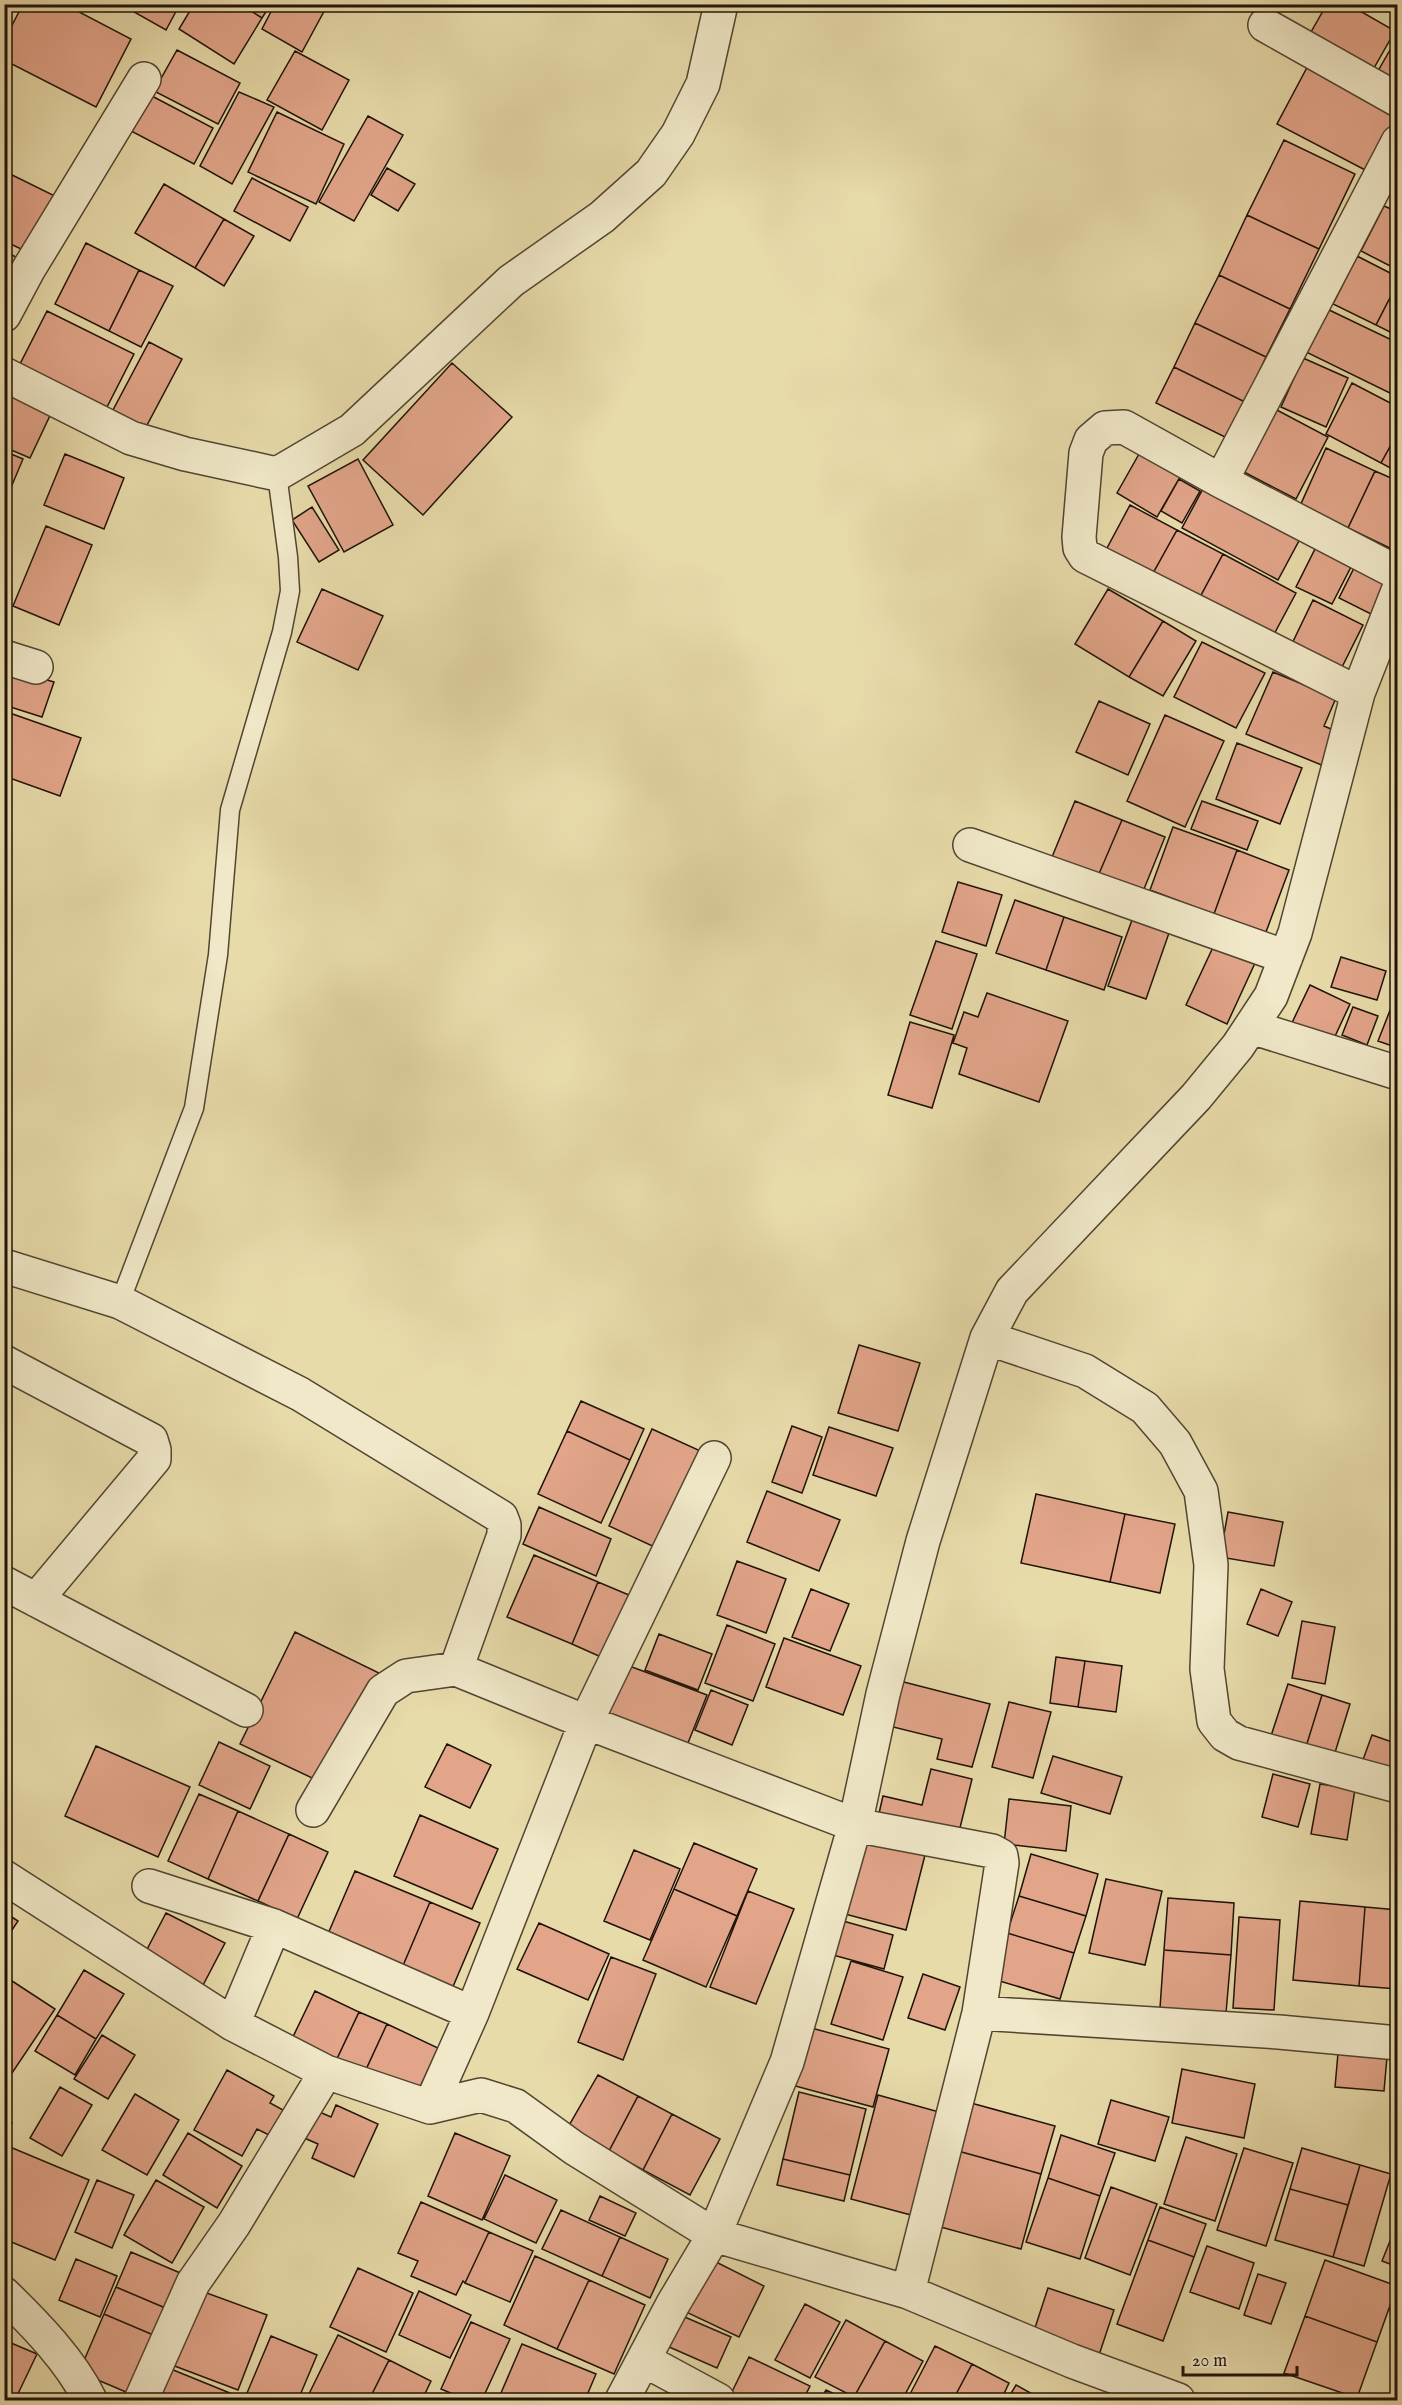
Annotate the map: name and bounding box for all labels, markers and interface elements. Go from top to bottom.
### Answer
scale bar [1183,2339,1297,2377]
text: 20 m [1192,2350,1227,2373]

